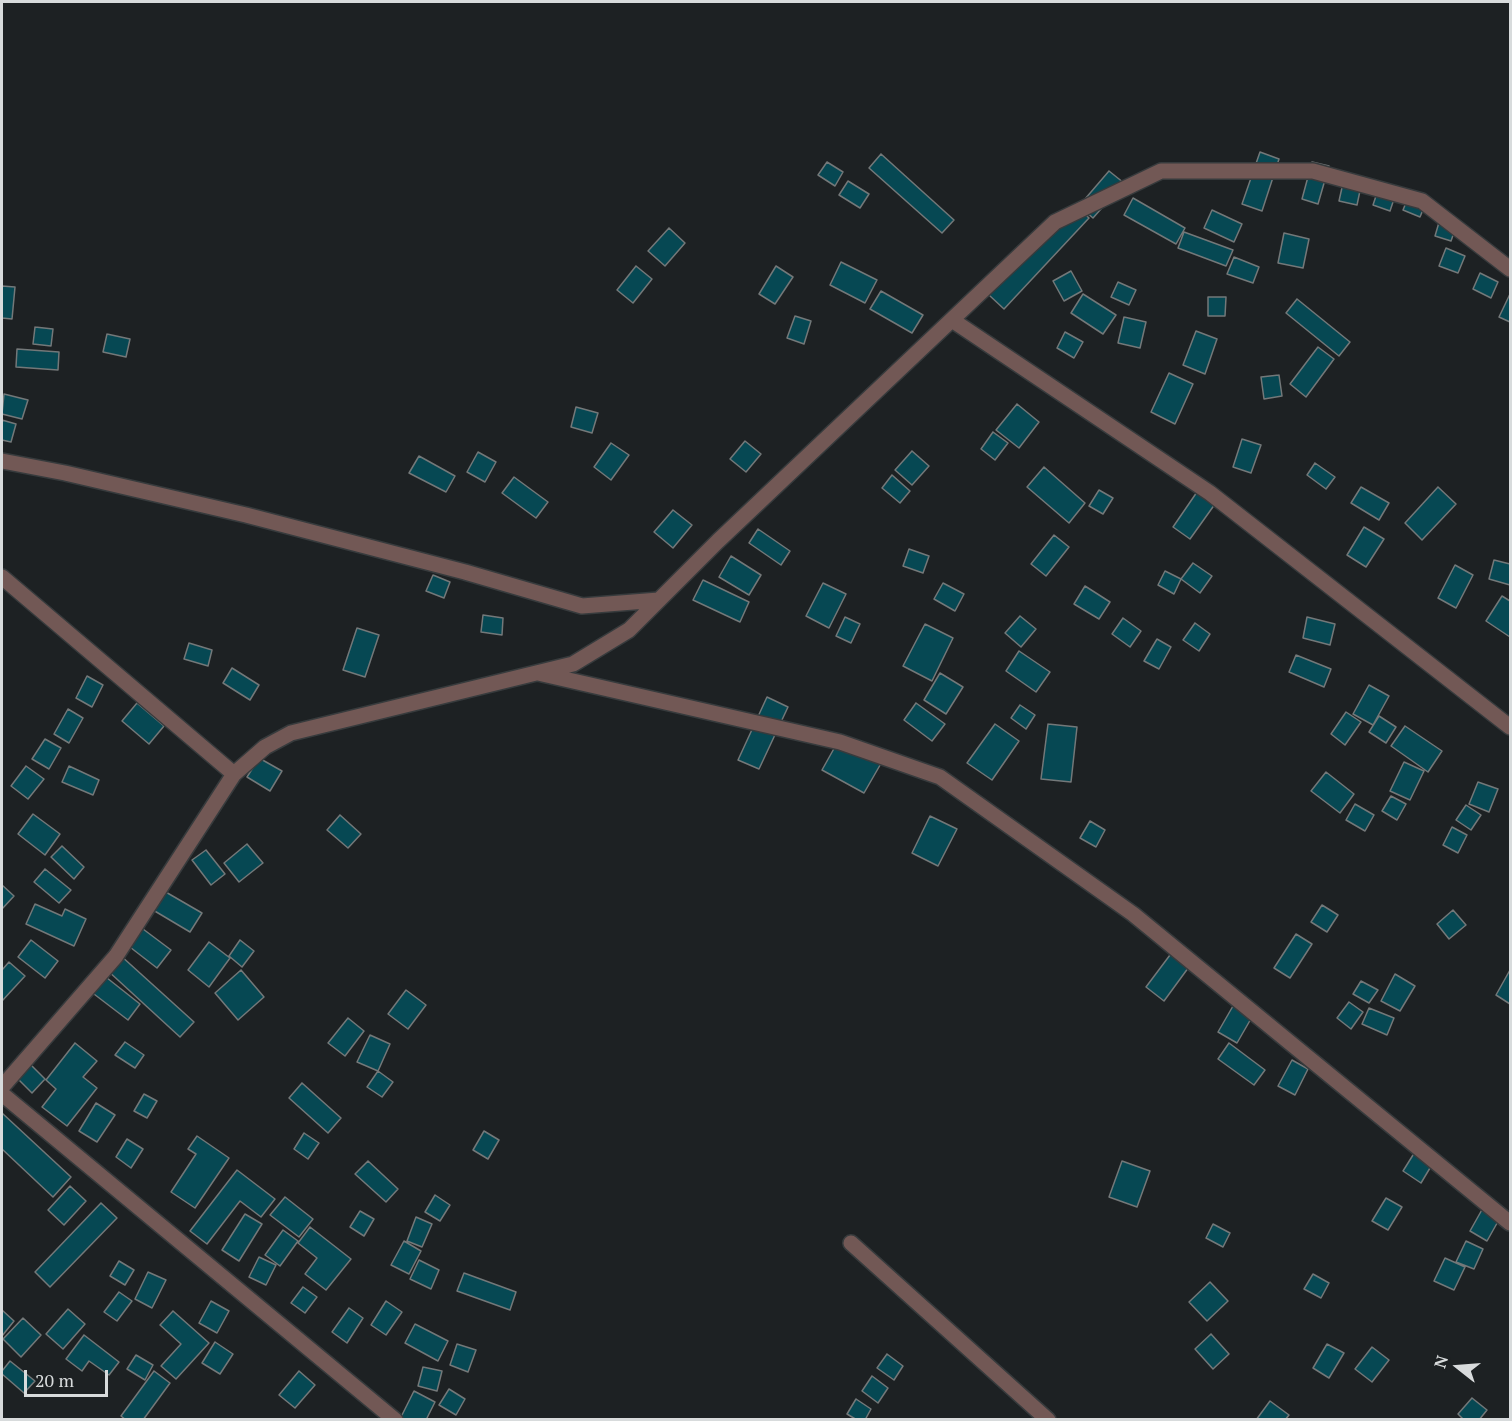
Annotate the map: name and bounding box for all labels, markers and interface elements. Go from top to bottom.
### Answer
north arrow [1428,1337,1488,1397]
text: N [1428,1353,1453,1371]
scale bar [27,1358,111,1396]
text: 20 m [35,1368,74,1392]

